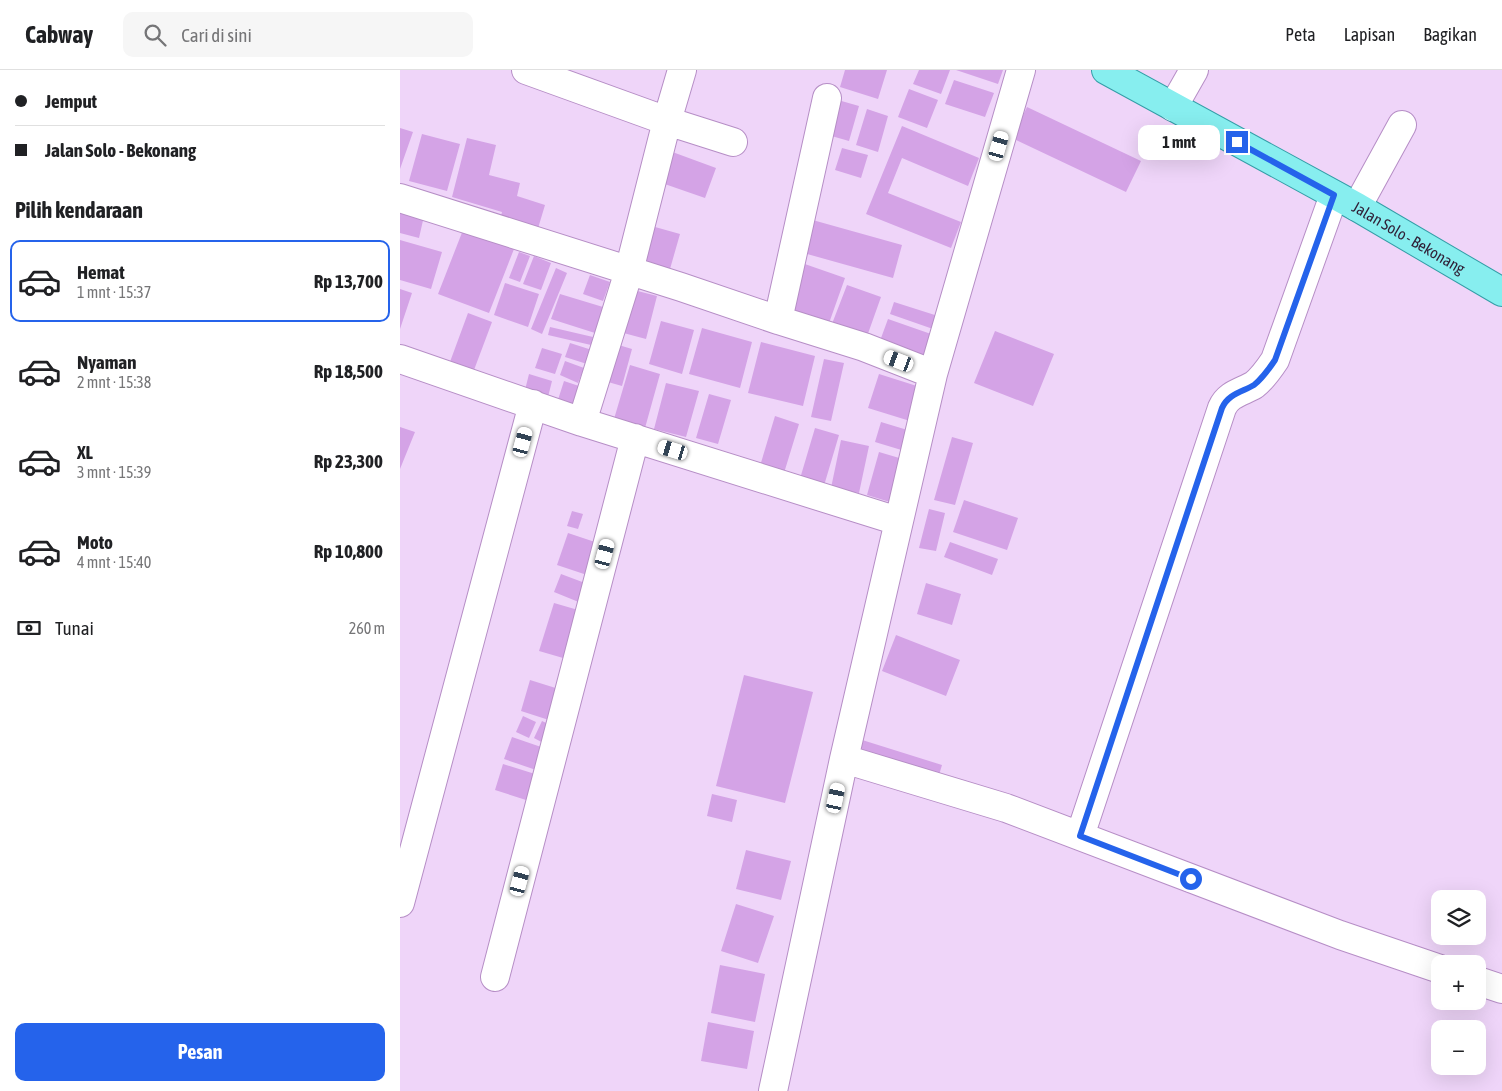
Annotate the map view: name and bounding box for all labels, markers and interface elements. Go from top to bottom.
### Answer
search box [123,12,473,57]
text: Cabway [25,21,93,48]
icon: search [141,21,169,49]
text: Cari di sini [181,24,252,46]
text: Peta [1285,24,1316,45]
text: Lapisan [1344,24,1395,45]
text: Bagikan [1423,24,1477,45]
text: Jemput [45,90,97,112]
callout: 1 mnt [1137,124,1220,160]
car [987,130,1010,162]
route end [1226,131,1248,153]
text: 1 mnt [1162,133,1196,151]
text: Jalan Solo - Bekonang [45,139,196,161]
text: Pilih kendaraan [15,197,143,223]
street label: Jalan Solo - Bekonang [1349,197,1468,278]
icon: car [17,259,62,304]
text: Hemat [77,261,125,283]
text: Rp 13,700 [314,270,383,292]
text: 1 mnt · 15:37 [77,283,151,301]
icon: car [17,349,62,394]
car [882,349,915,373]
text: Nyaman [77,351,136,373]
text: Rp 18,500 [314,360,383,382]
text: 2 mnt · 15:38 [77,373,151,391]
car [511,426,534,458]
car [656,438,689,462]
icon: car [17,439,62,484]
text: XL [77,441,93,463]
text: Rp 23,300 [314,450,383,472]
text: 3 mnt · 15:39 [77,463,151,481]
icon: car [17,529,62,574]
text: Moto [77,531,113,553]
car [593,538,616,570]
text: Rp 10,800 [314,540,383,562]
text: 4 mnt · 15:40 [77,553,151,571]
icon: cash [15,614,43,642]
text: Tunai [55,617,94,639]
text: 260 m [349,619,385,637]
car [825,782,846,814]
car [508,865,531,897]
route start [1180,868,1202,890]
map controls [1431,890,1486,1075]
button: layers [1431,890,1486,945]
button: + [1431,955,1486,1010]
button: − [1431,1020,1486,1075]
button: Pesan [15,1023,385,1081]

